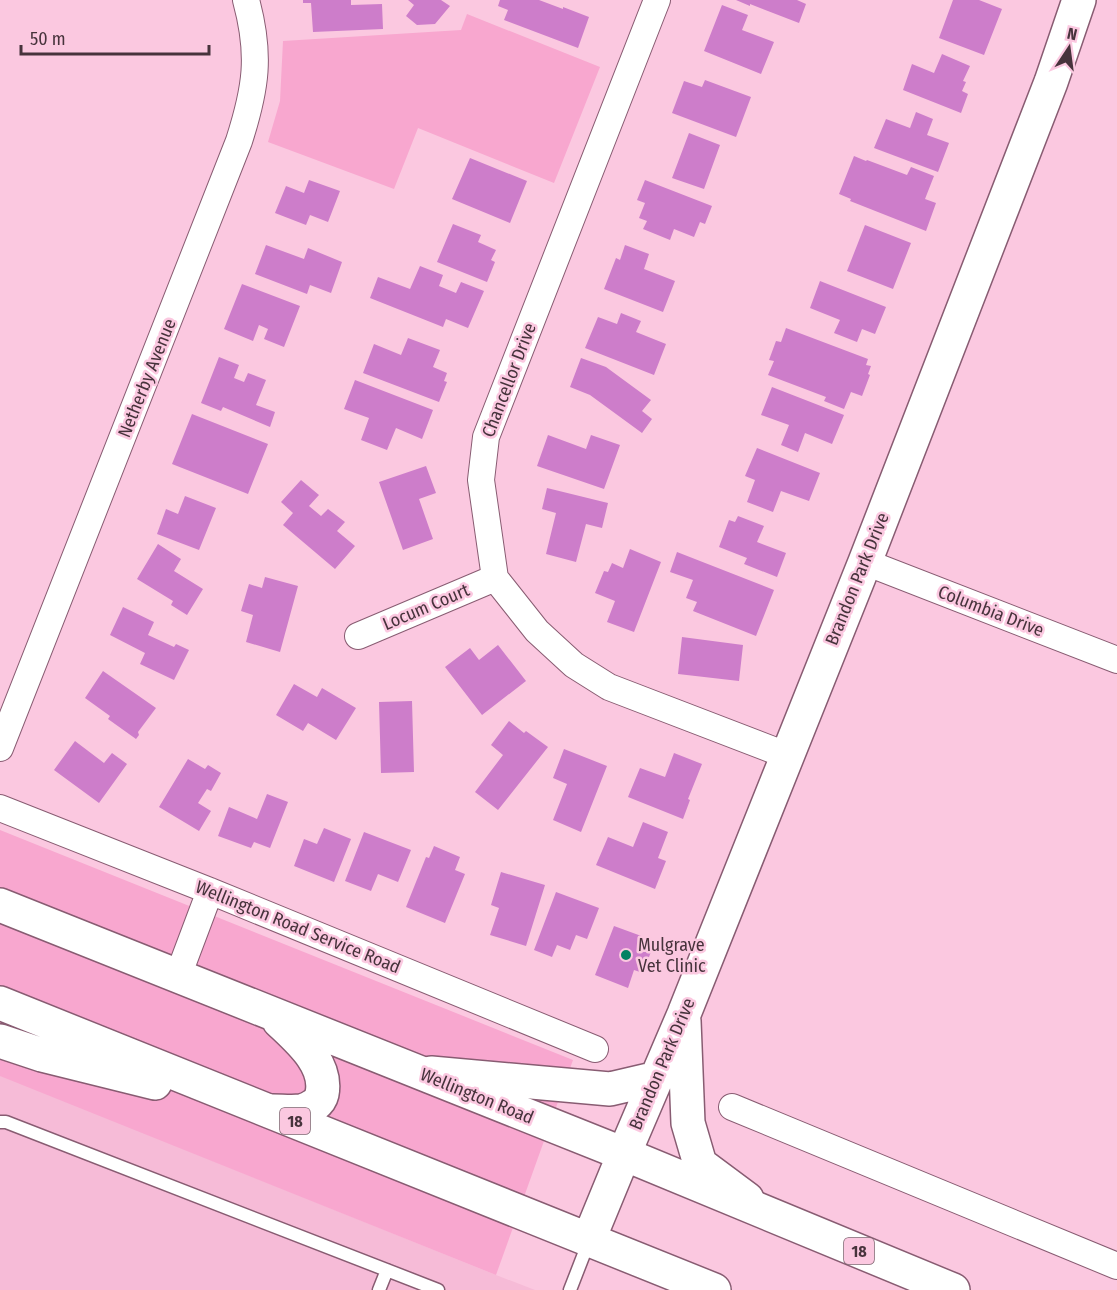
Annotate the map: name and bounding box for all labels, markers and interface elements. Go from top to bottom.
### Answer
scale bar [21,18,208,56]
north arrow [1039,18,1099,78]
text: N [1065,24,1079,44]
text: 50 m [30,28,66,50]
street label: Netherby Avenue [113,315,181,441]
street label: Chancellor Drive [477,320,541,440]
street label: Brandon Park Drive [820,509,894,648]
street label: Locum Court [379,579,473,635]
street label: Columbia Drive [935,581,1047,641]
street label: Wellington Road Service Road [192,876,404,978]
place label: Mulgrave Vet Clinic [638,934,706,977]
marker: Mulgrave Vet Clinic [619,948,633,962]
street label: Brandon Park Drive [624,995,700,1133]
street label: Wellington Road [417,1063,537,1129]
road number: 18 [280,1108,310,1134]
road number: 18 [844,1238,874,1264]

